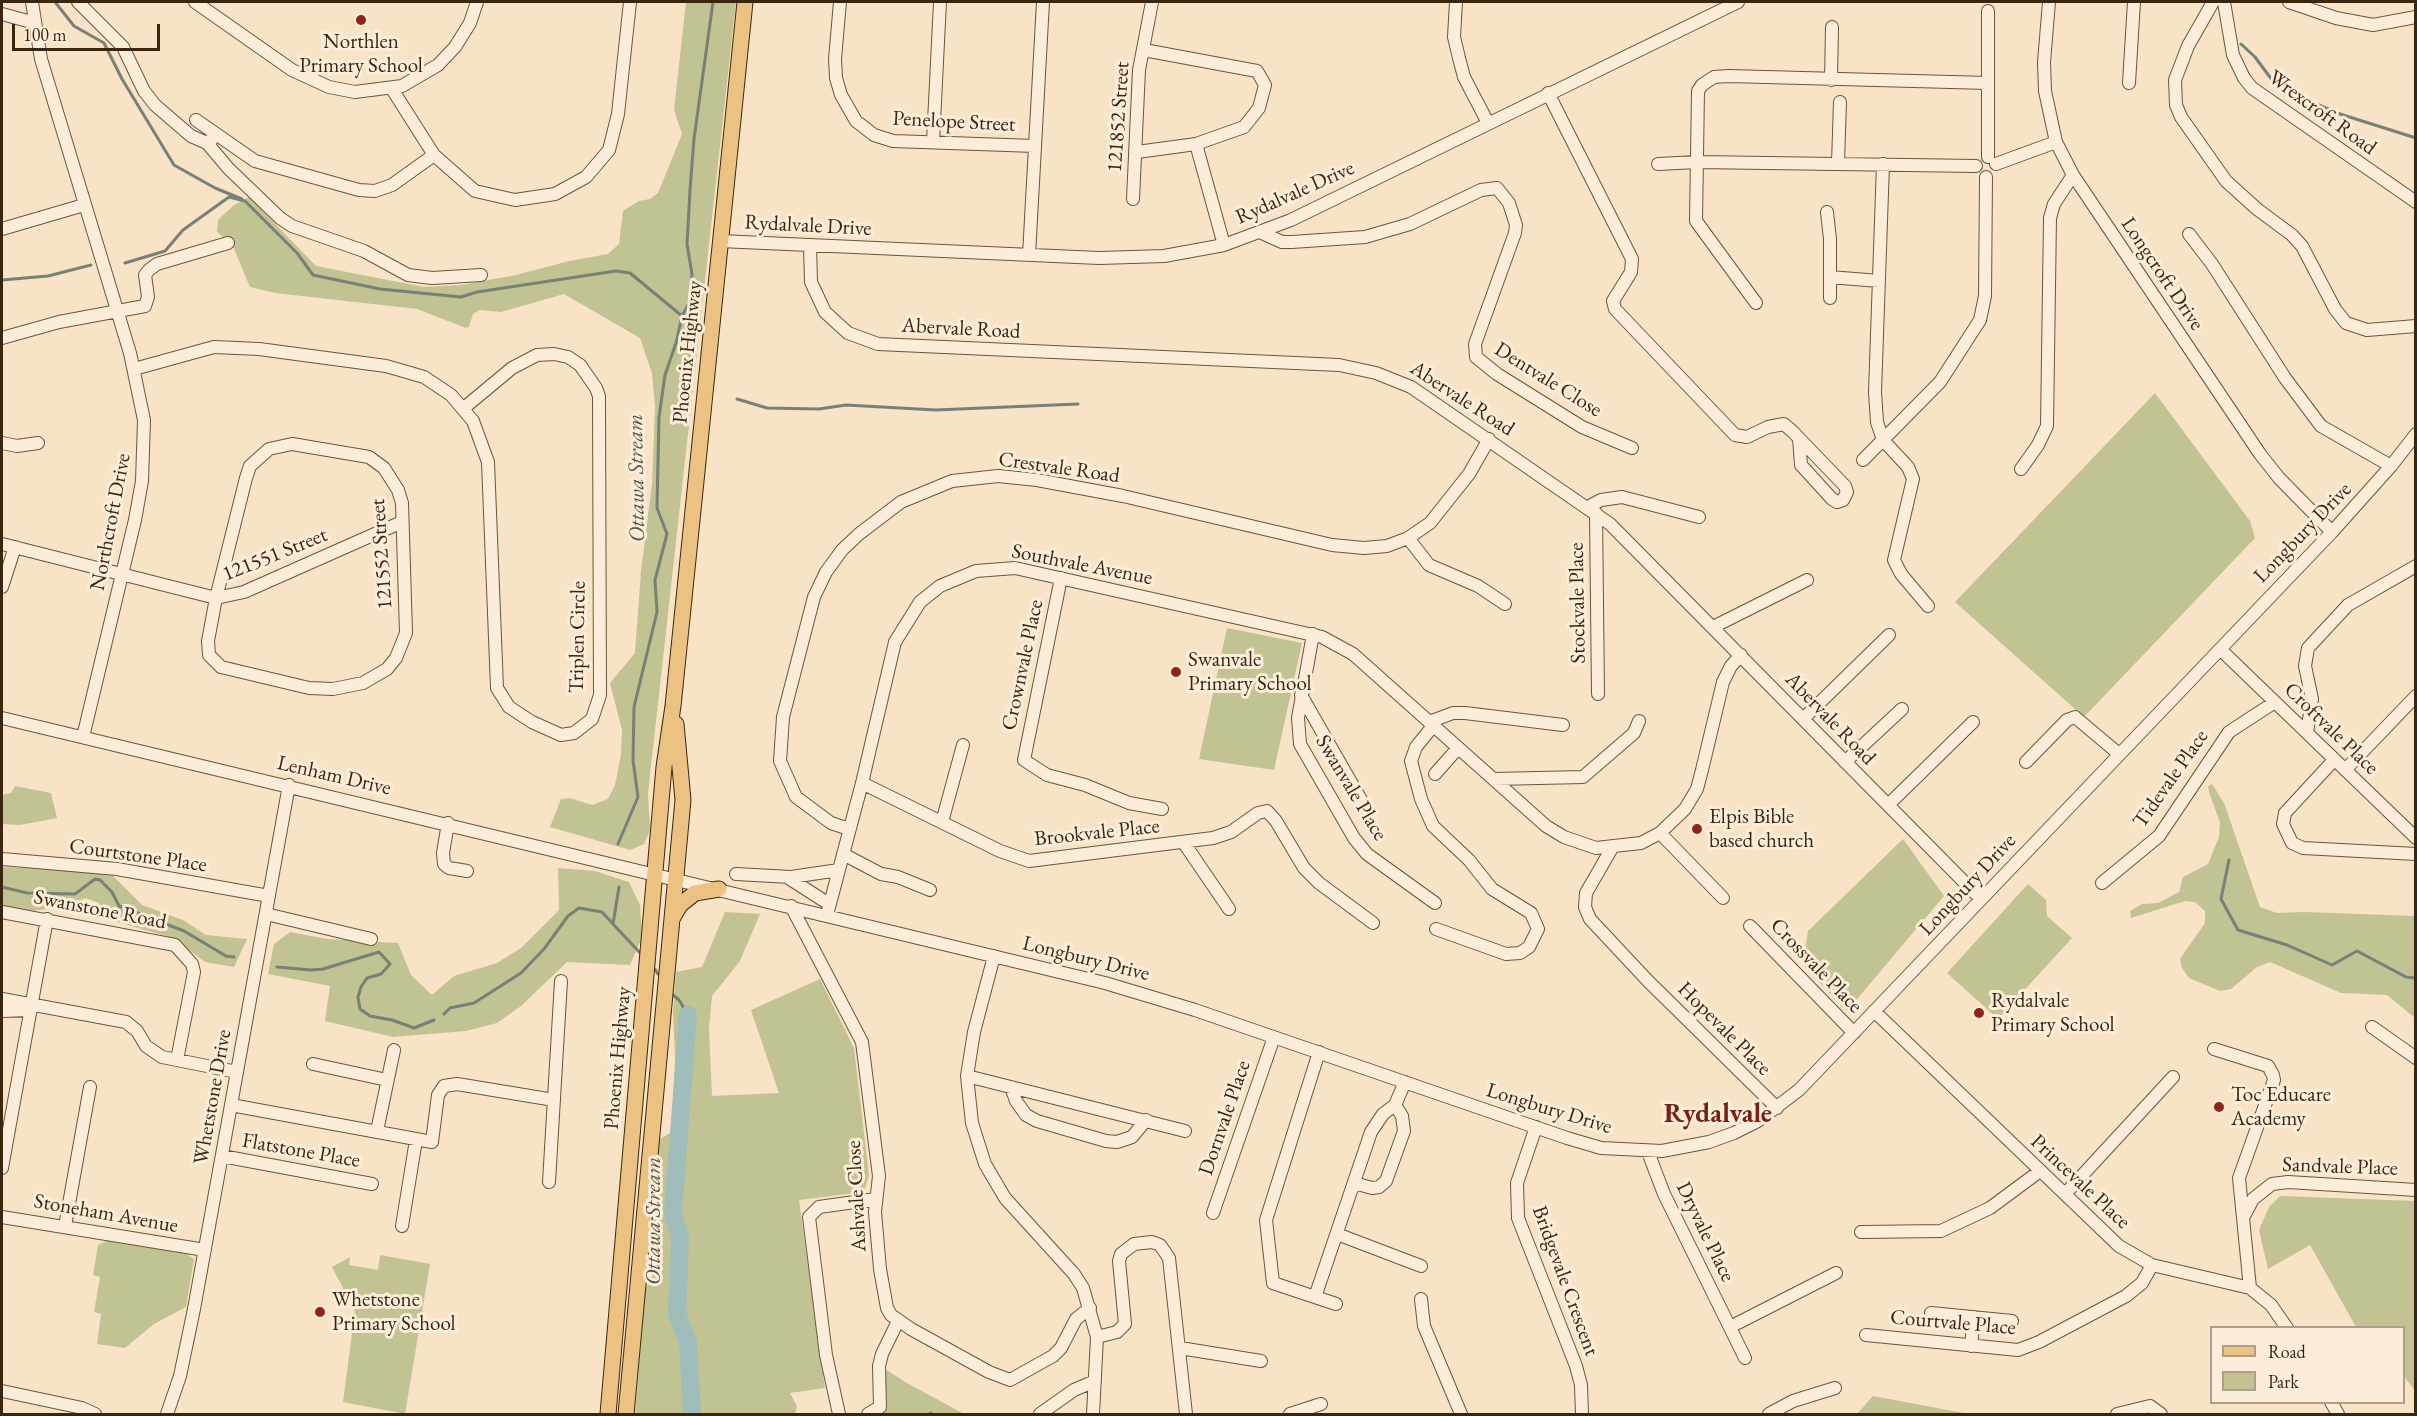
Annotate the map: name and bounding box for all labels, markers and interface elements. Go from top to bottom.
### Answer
scale bar [15,12,164,50]
marker: Northlen Primary School [354,13,368,27]
text: 100 m [23,23,67,46]
place label: Northlen Primary School [299,29,423,79]
street label: 121852 Street [1103,61,1135,173]
street label: Wrexcroft Road [2263,65,2381,161]
street label: Penelope Street [892,106,1016,138]
street label: Rydalvale Drive [1232,156,1358,230]
street label: Rydalvale Drive [744,210,872,242]
street label: Longcroft Drive [2115,213,2209,335]
street label: Phoenix Highway [668,279,708,425]
street label: Abervale Road [901,313,1021,345]
street label: Dentvale Close [1490,337,1606,423]
street label: Abervale Road [1405,356,1519,442]
water label: Ottawa Stream [623,414,651,542]
street label: Crestvale Road [997,447,1121,489]
street label: Northcroft Drive [85,451,137,593]
street label: Longbury Drive [2249,477,2357,589]
street label: 121552 Street [366,498,398,610]
street label: 121551 Street [219,523,331,587]
street label: Southvale Avenue [1009,539,1155,591]
street label: Stockvale Place [1564,542,1592,664]
street label: Triplen Circle [564,581,592,693]
street label: Crownvale Place [997,597,1049,733]
place label: Swanvale Primary School [1188,647,1312,697]
marker: Swanvale Primary School [1169,665,1183,679]
street label: Abervale Road [1780,667,1880,771]
street label: Croftvale Place [2279,678,2383,780]
street label: Tidevale Place [2128,725,2214,833]
street label: Swanvale Place [1310,731,1392,845]
street label: Lenham Drive [275,751,393,801]
place label: Elpis Bible based church [1709,804,1814,854]
street label: Brookvale Place [1033,814,1161,852]
marker: Elpis Bible based church [1690,822,1704,836]
street label: Longbury Drive [1914,829,2022,941]
street label: Courtstone Place [68,834,208,878]
street label: Swanstone Road [32,885,168,935]
street label: Crossvale Place [1765,913,1867,1019]
street label: Longbury Drive [1020,931,1152,987]
street label: Hopevale Place [1672,977,1776,1081]
street label: Phoenix Highway [599,985,637,1131]
place label: Rydalvale Primary School [1991,988,2115,1038]
marker: Rydalvale Primary School [1972,1006,1986,1020]
street label: Whetstone Drive [189,1027,237,1167]
street label: Dornvale Place [1194,1057,1256,1179]
street label: Longbury Drive [1483,1078,1615,1140]
place label: Toc Educare Academy [2231,1082,2331,1132]
district label: Rydalvale [1664,1099,1772,1131]
marker: Toc Educare Academy [2212,1100,2226,1114]
street label: Flatstone Place [240,1128,362,1174]
street label: Princevale Place [2025,1129,2135,1235]
street label: Ashvale Close [841,1140,873,1252]
street label: Sandvale Place [2282,1152,2398,1182]
water label: Ottawa Stream [641,1157,667,1285]
street label: Dryvale Place [1670,1178,1740,1286]
street label: Stoneham Avenue [32,1189,180,1239]
street label: Bridgevale Crescent [1526,1202,1604,1360]
place label: Whetstone Primary School [332,1287,456,1337]
marker: Whetstone Primary School [313,1305,327,1319]
street label: Courtvale Place [1889,1305,2017,1341]
legend [2210,1326,2405,1404]
text: Road [2268,1340,2306,1363]
text: Park [2268,1370,2299,1393]

